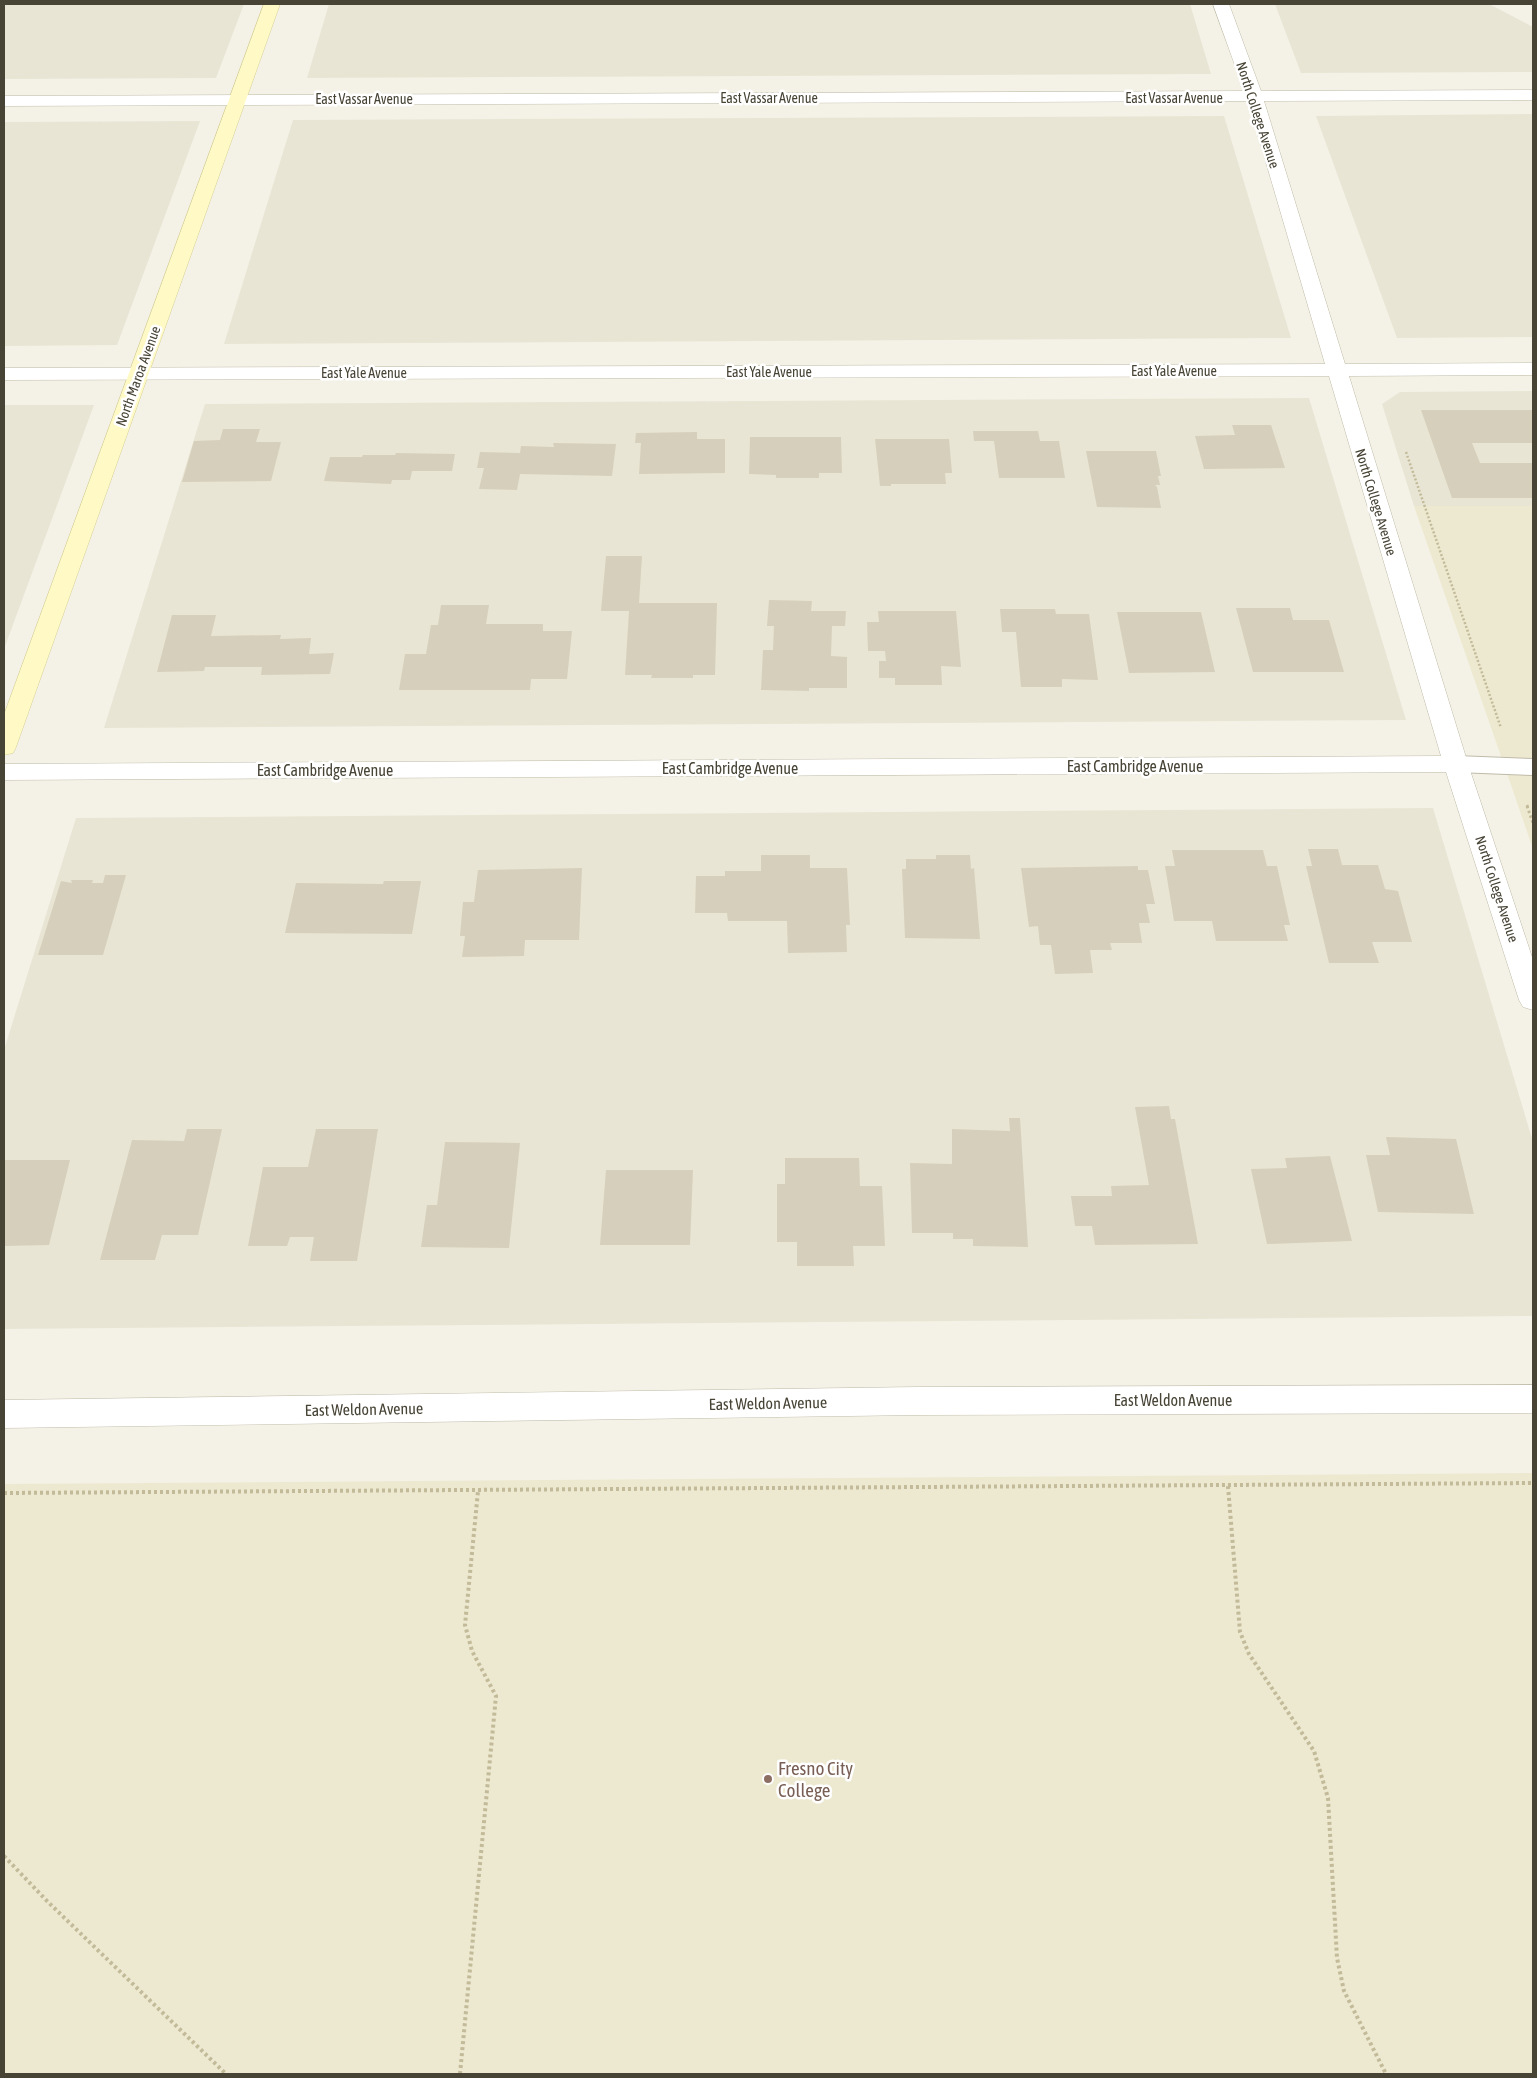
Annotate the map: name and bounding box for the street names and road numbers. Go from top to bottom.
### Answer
street label: North College Avenue [1233,60,1283,170]
street label: East Vassar Avenue [720,90,818,106]
street label: East Vassar Avenue [1125,90,1223,106]
street label: East Vassar Avenue [315,91,413,107]
street label: North Maroa Avenue [112,324,164,428]
street label: East Yale Avenue [1131,363,1217,379]
street label: East Yale Avenue [726,364,812,380]
street label: East Yale Avenue [321,365,407,381]
street label: North College Avenue [1352,447,1400,557]
street label: East Cambridge Avenue [1067,757,1203,776]
street label: East Cambridge Avenue [662,759,798,778]
street label: East Cambridge Avenue [257,761,393,780]
street label: North College Avenue [1472,834,1522,944]
street label: East Weldon Avenue [1114,1391,1232,1409]
street label: East Weldon Avenue [709,1393,827,1413]
street label: East Weldon Avenue [305,1399,423,1419]

